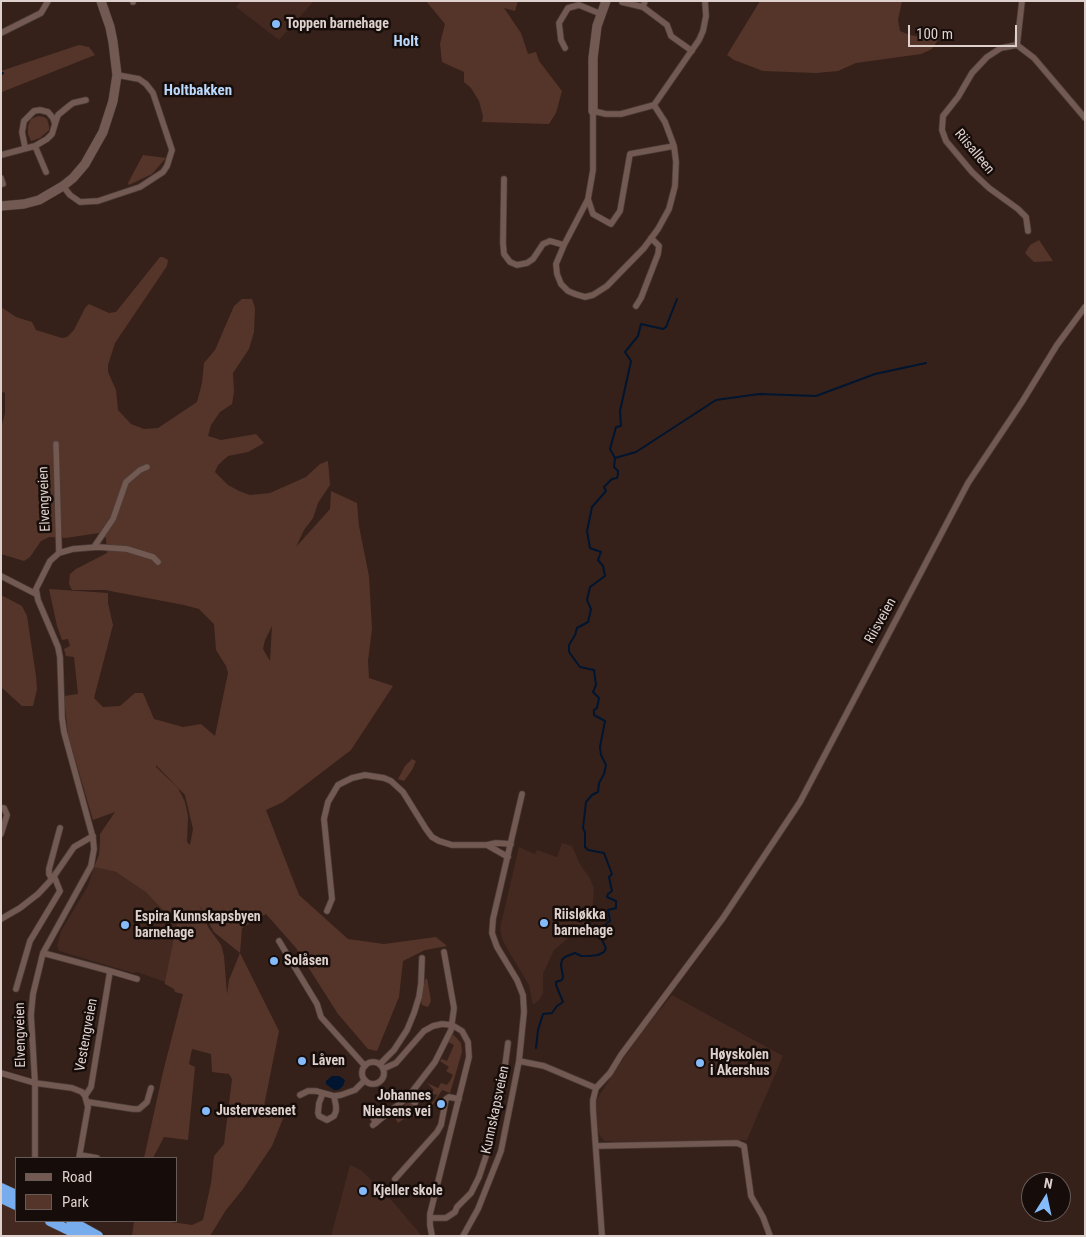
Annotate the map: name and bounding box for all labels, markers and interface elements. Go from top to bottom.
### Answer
scale bar [911,15,1020,47]
place label: Toppen barnehage [286,16,389,32]
marker: Toppen barnehage [270,18,282,30]
text: 100 m [916,25,953,43]
district label: Holt [393,33,419,51]
district label: Holtbakken [164,82,232,100]
street label: Riisalleen [950,126,998,178]
street label: Elvengveien [35,466,55,532]
street label: Riisveien [862,595,900,647]
place label: Riisløkka barnehage [554,907,613,940]
place label: Espira Kunnskapsbyen barnehage [135,909,261,942]
marker: Riisløkka barnehage [538,917,550,929]
marker: Espira Kunnskapsbyen barnehage [119,919,131,931]
place label: Solåsen [284,953,329,969]
marker: Solåsen [268,955,280,967]
street label: Vestengveien [72,997,102,1073]
street label: Elvengveien [12,1002,30,1068]
place label: Høyskolen i Akershus [710,1047,769,1080]
place label: Låven [312,1053,345,1069]
marker: Låven [296,1055,308,1067]
marker: Høyskolen i Akershus [694,1057,706,1069]
street label: Kunnskapsveien [478,1064,514,1156]
place label: Johannes Nielsens vei [363,1088,431,1120]
marker: Johannes Nielsens vei [435,1098,447,1110]
place label: Justervesenet [216,1103,296,1119]
marker: Justervesenet [200,1105,212,1117]
legend [15,1157,178,1222]
text: Road [62,1168,92,1186]
north arrow [1021,1172,1071,1222]
text: N [1043,1175,1054,1192]
place label: Kjeller skole [373,1183,443,1199]
marker: Kjeller skole [357,1185,369,1197]
text: Park [62,1193,89,1211]

